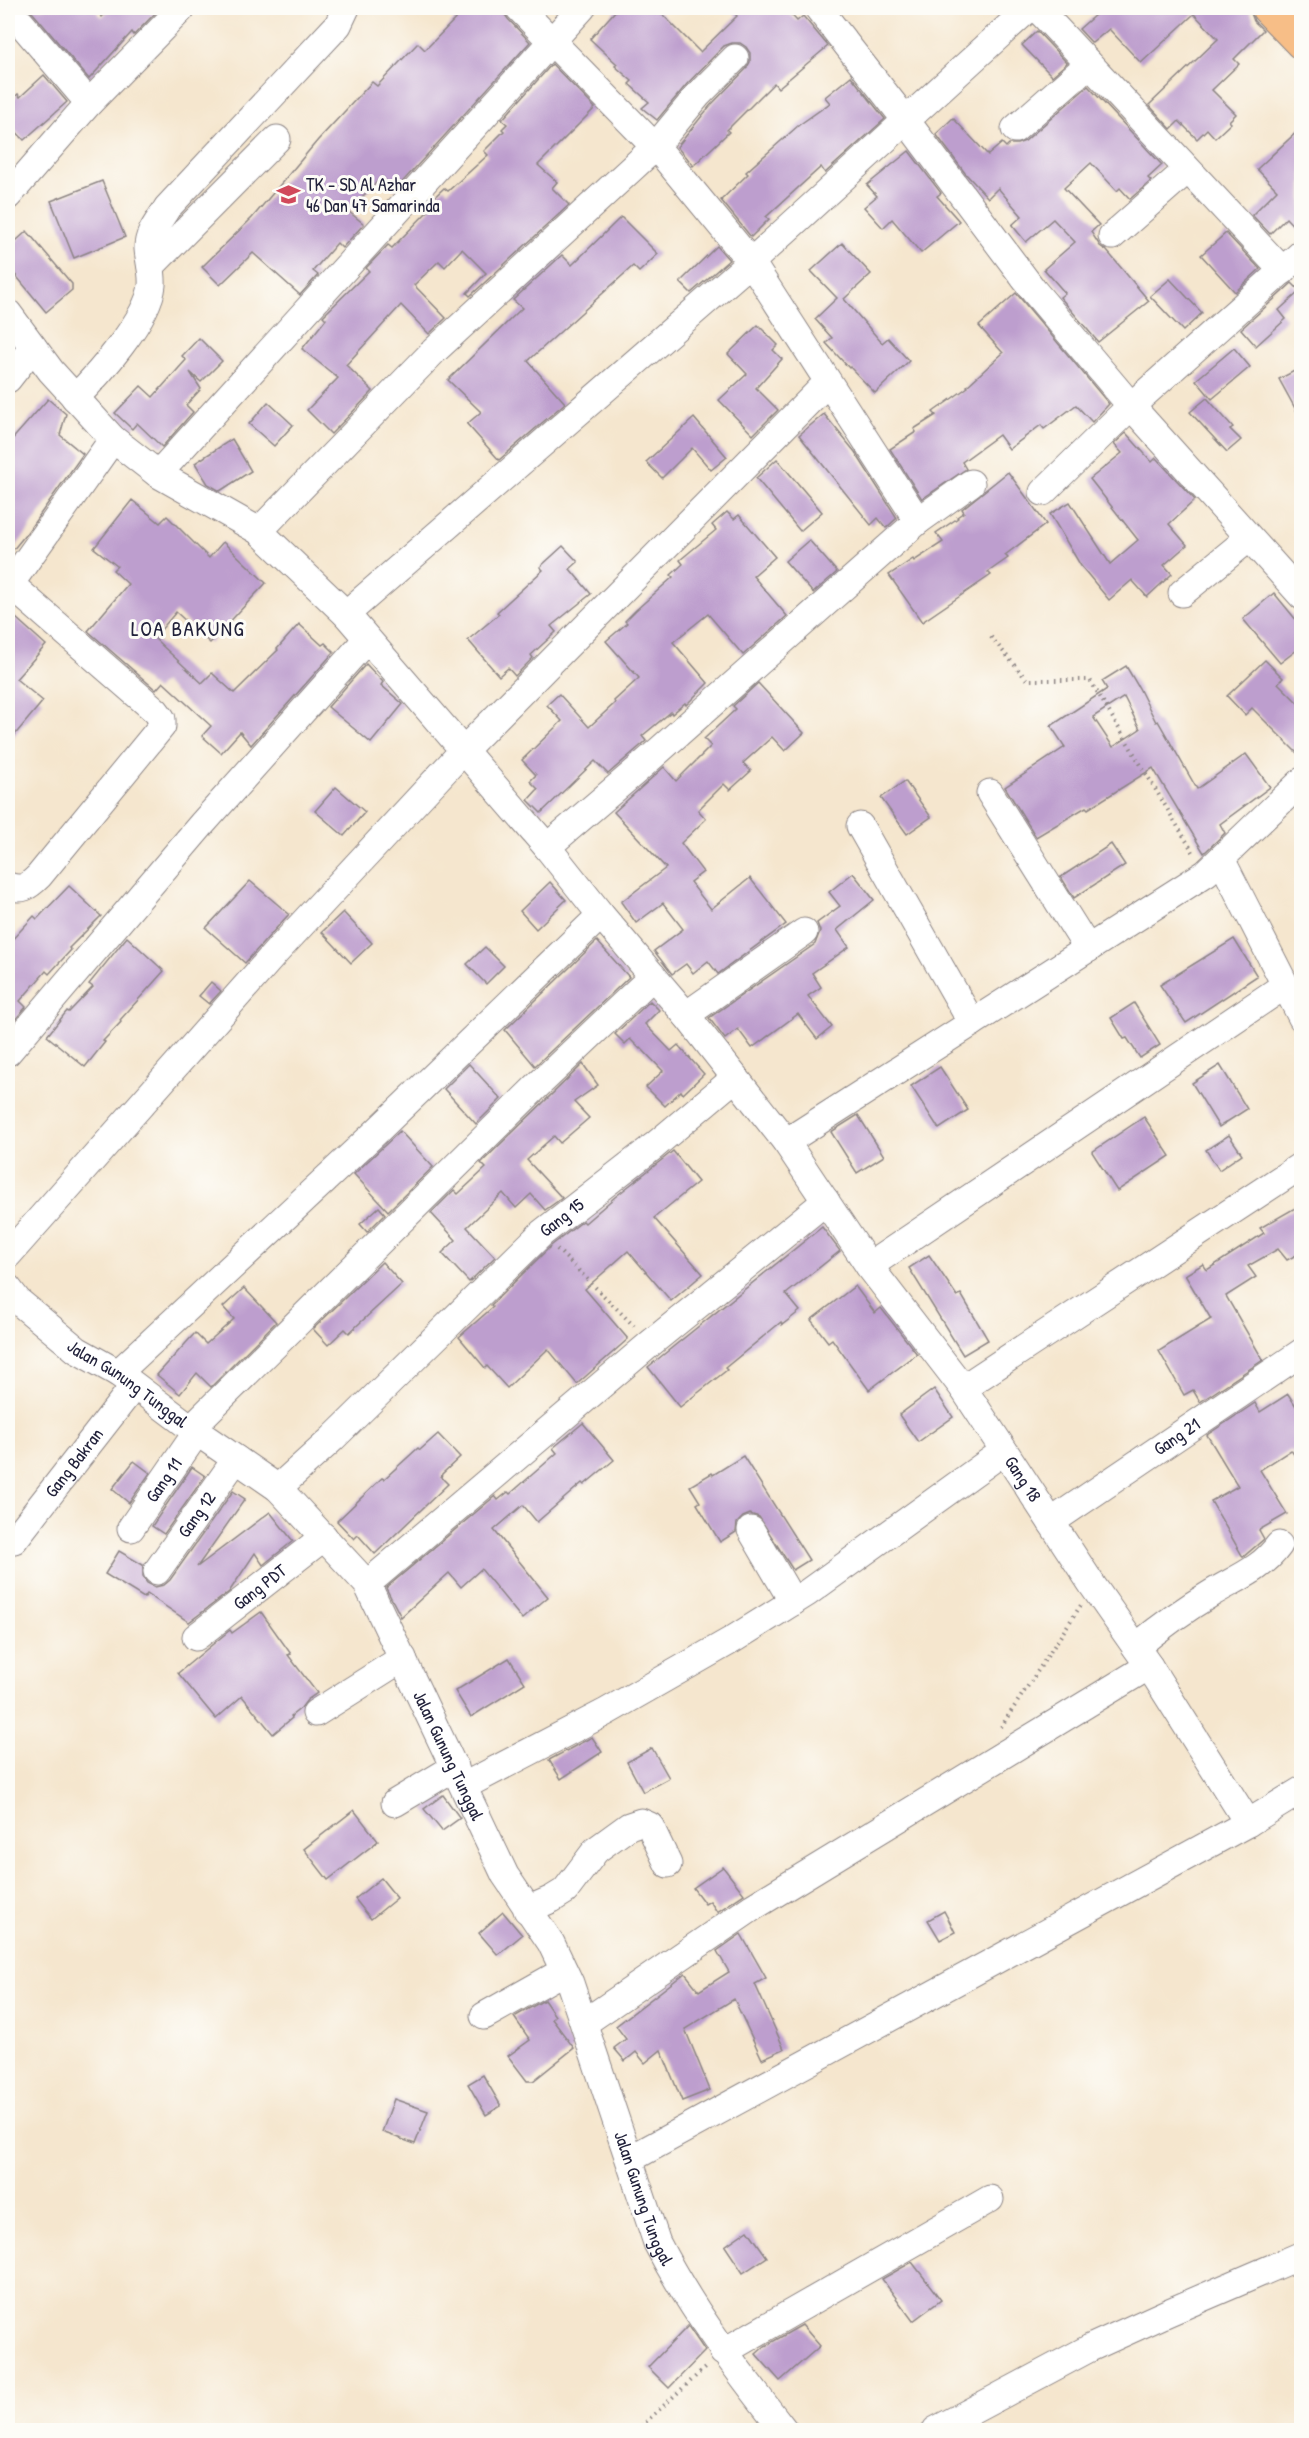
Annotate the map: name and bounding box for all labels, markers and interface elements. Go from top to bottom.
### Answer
place label: TK - SD Al Azhar 46 Dan 47 Samarinda [306,172,440,218]
school or university icon: TK - SD Al Azhar 46 Dan 47 Samarinda [275,182,301,208]
district label: LOA BAKUNG [131,614,245,643]
street label: Gang 15 [534,1192,589,1243]
street label: Jalan Gunung Tunggal [62,1334,193,1433]
street label: Gang 21 [1148,1412,1205,1461]
street label: Gang Bakran [39,1422,109,1502]
street label: Gang 18 [999,1451,1048,1507]
street label: Gang 11 [139,1453,188,1507]
street label: Gang 12 [171,1486,222,1542]
street label: Gang PDT [228,1558,292,1616]
street label: Jalan Gunung Tunggal [407,1686,490,1825]
street label: Jalan Gunung Tunggal [608,2128,680,2270]

